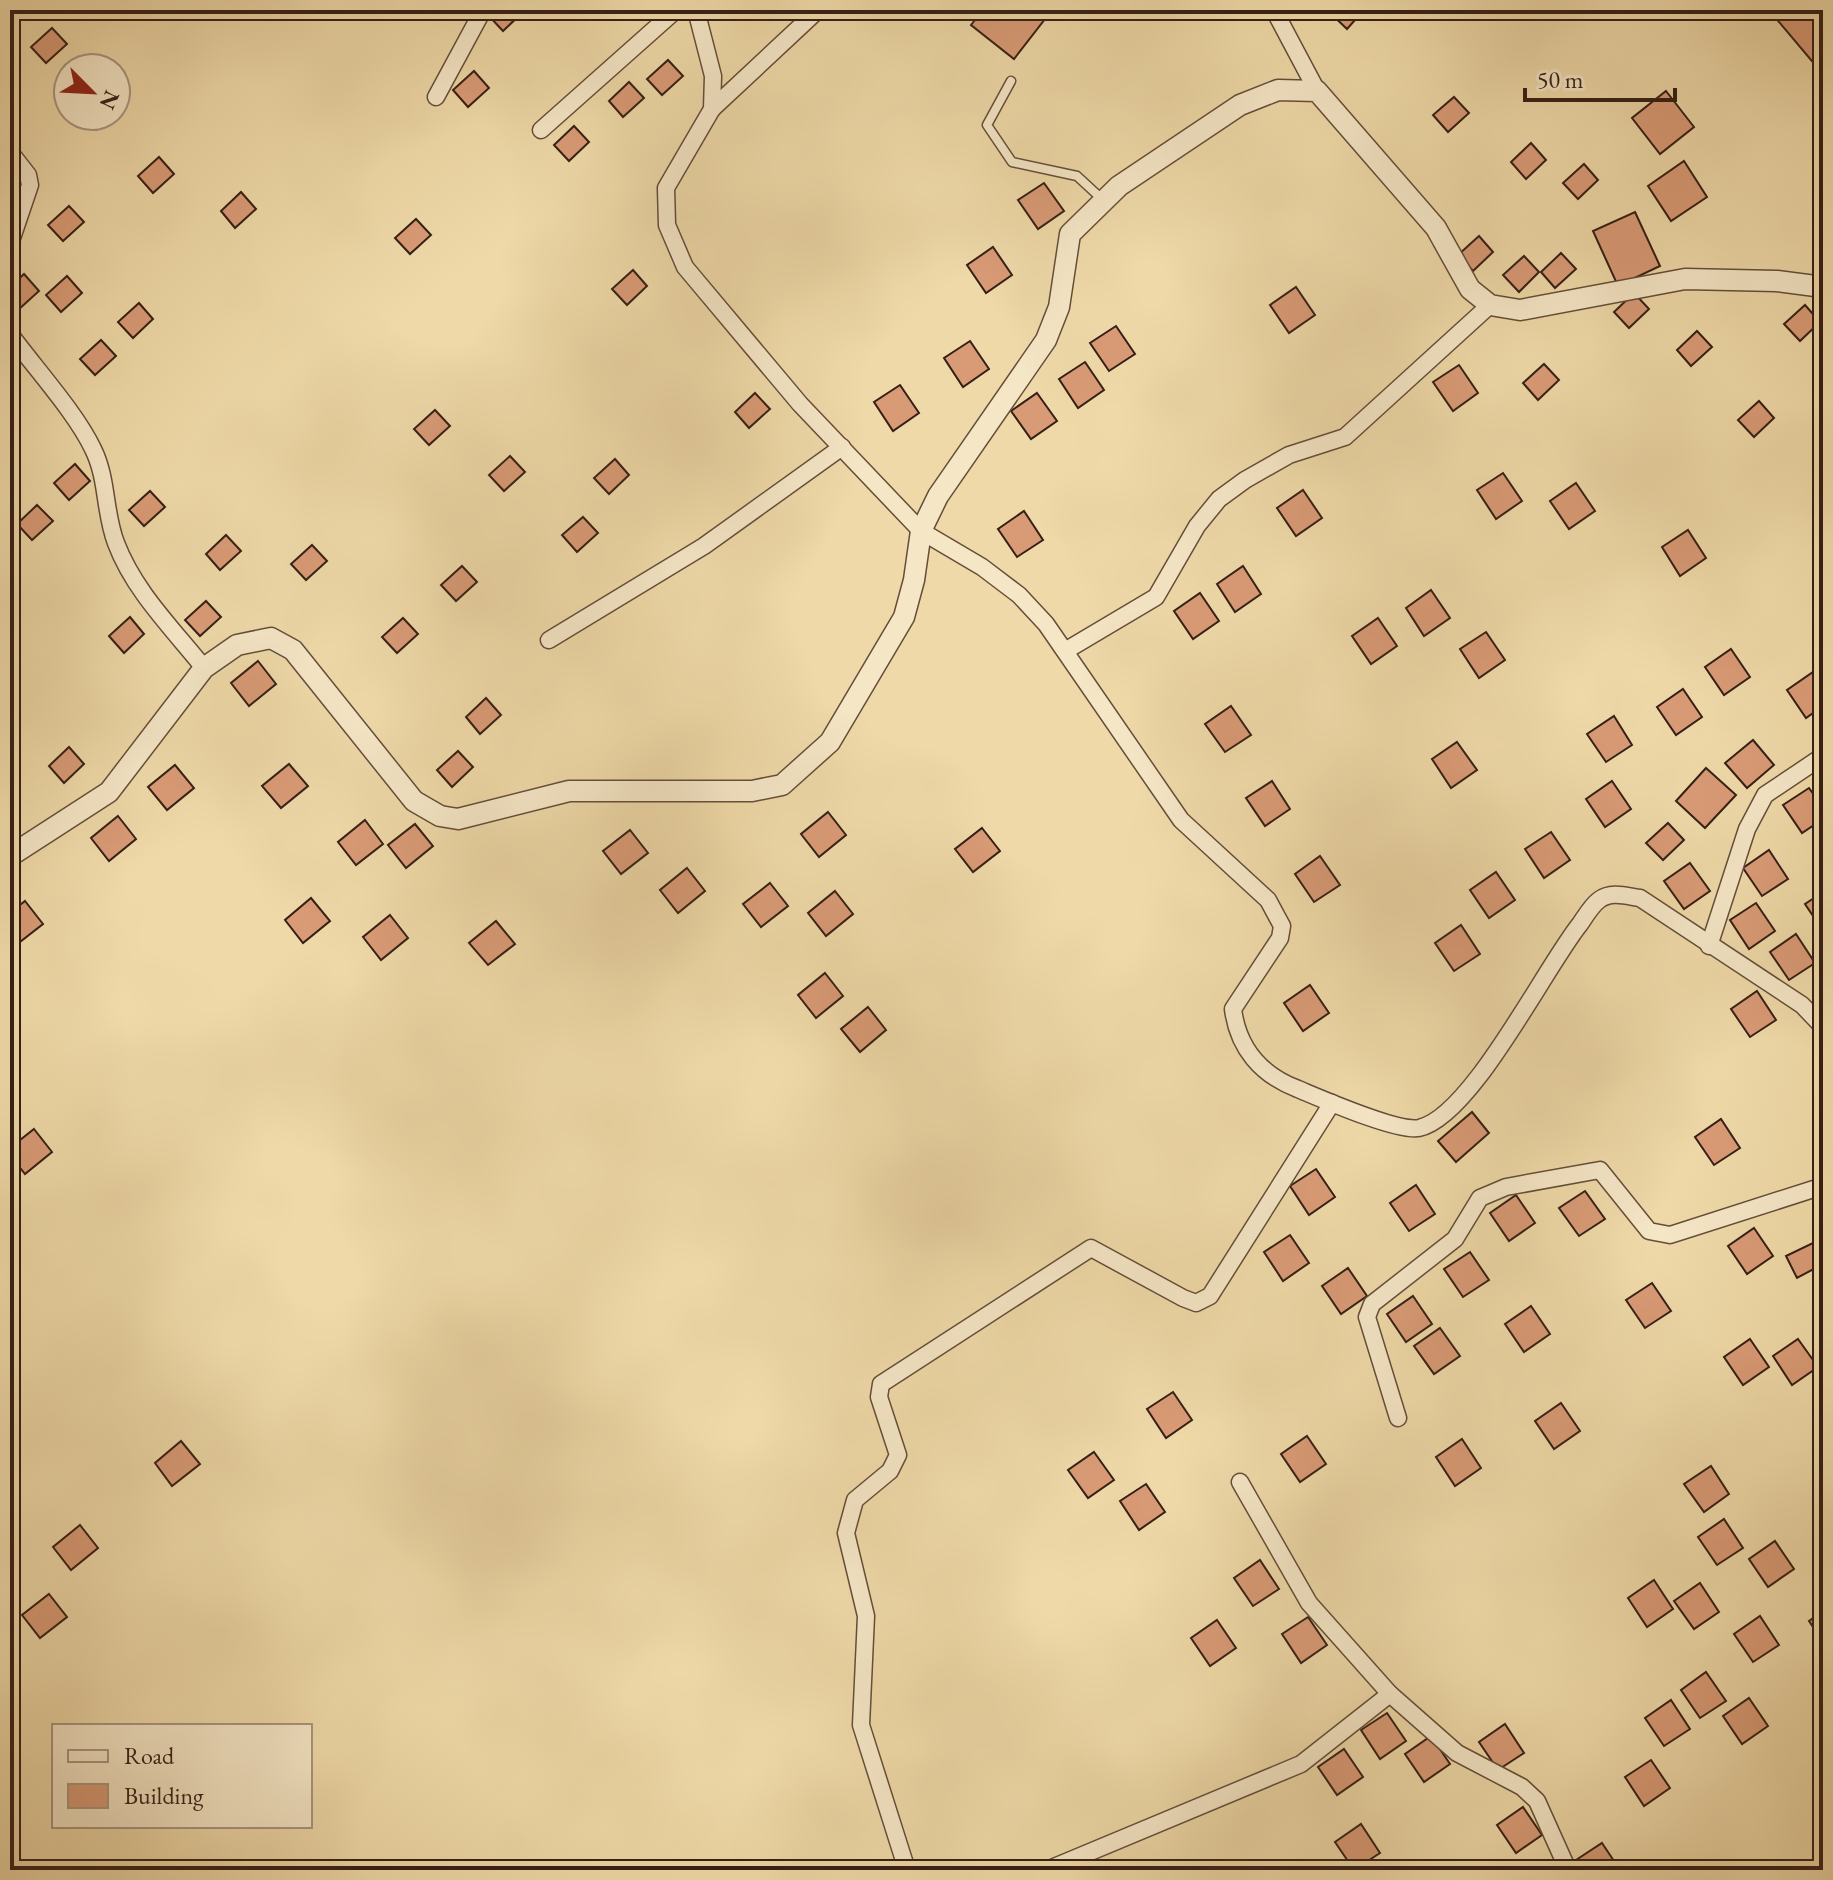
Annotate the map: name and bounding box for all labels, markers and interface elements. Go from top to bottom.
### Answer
north arrow [52,52,132,132]
scale bar [1525,52,1675,102]
text: 50 m [1537,64,1584,95]
text: N [93,86,127,114]
legend [52,1724,312,1828]
text: Road [124,1740,175,1771]
text: Building [124,1780,204,1811]

